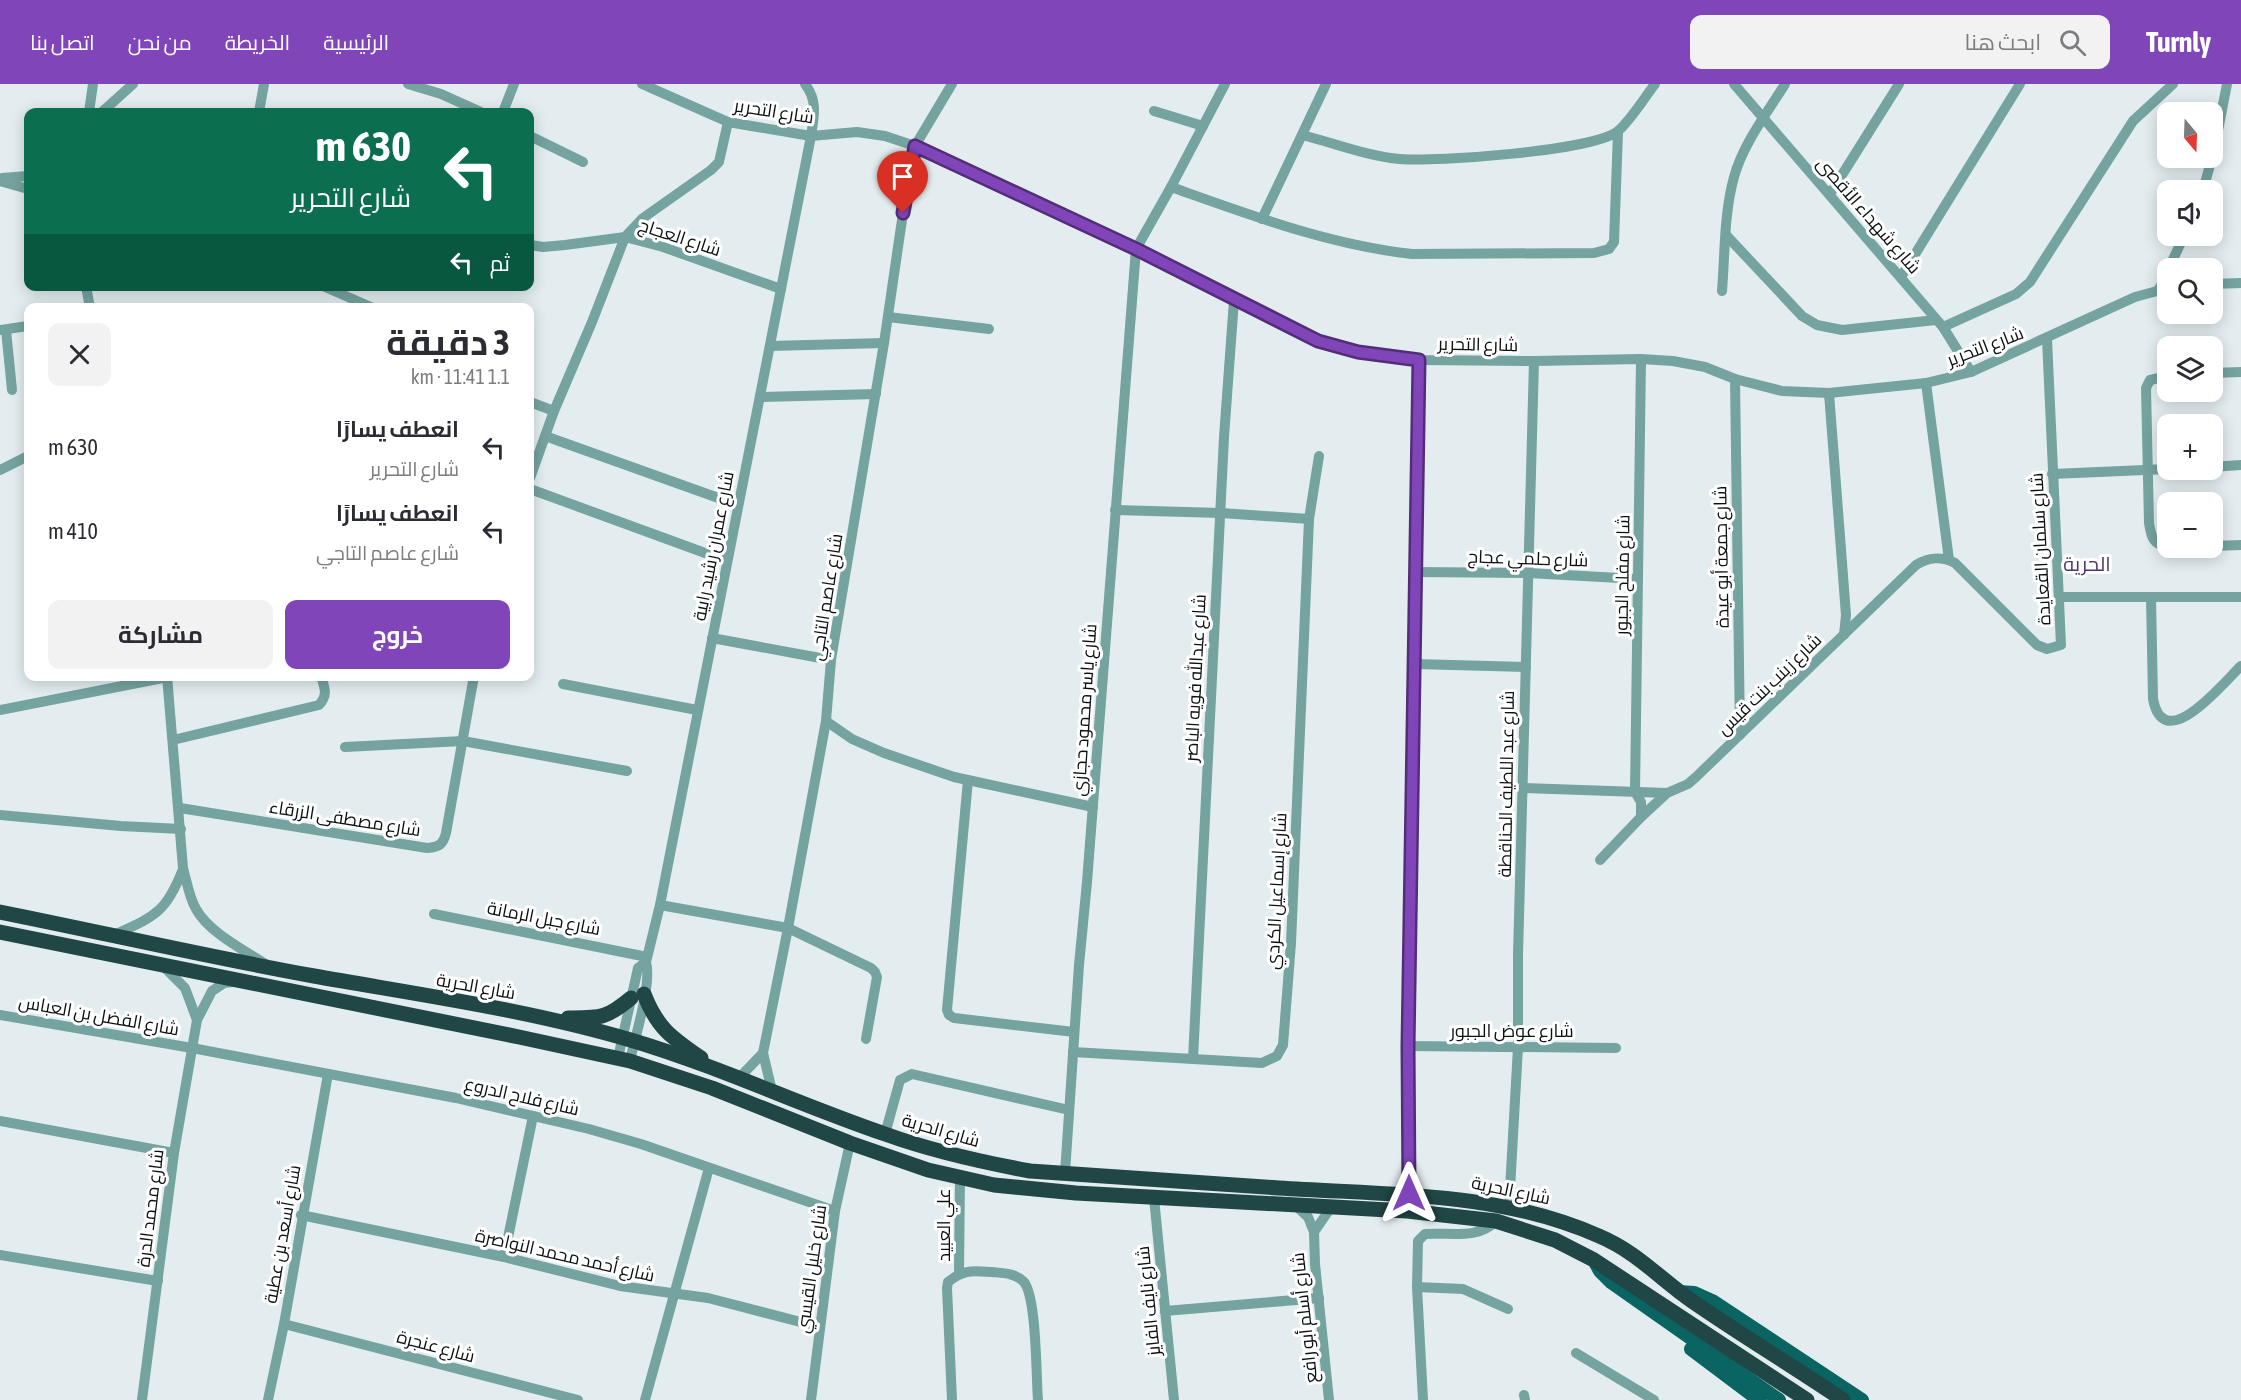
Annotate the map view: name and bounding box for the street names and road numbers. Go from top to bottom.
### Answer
street label: شارع التحرير [731,94,815,130]
street label: شارع شهداء الأقصى [1811,152,1925,279]
street label: شارع العجاج [636,214,724,262]
street label: شارع التحرير [1943,322,2027,372]
street label: شارع التحرير [1437,333,1518,357]
street label: شارع عمران رشيد رابية [688,469,740,623]
street label: شارع سلمان القعايدة [2026,472,2056,626]
street label: شارع جمعة أبو عيدة [1709,486,1735,628]
street label: شارع مفلح الجبور [1610,514,1636,637]
street label: شارع عاصم التاجي [806,532,850,663]
street label: شارع حلمي عجاج [1467,545,1589,575]
street label: شارع عبدالله فويه الباصر [1179,593,1212,764]
street label: شارع ياسر محمود حجازي [1067,623,1105,797]
street label: شارع زينب بنت قيس [1713,629,1827,740]
street label: شارع عبد اللطيف الحناقطة [1494,690,1520,878]
street label: شارع مصطفى الزرقاء [267,796,422,842]
street label: شارع إسماعيل الكردي [1261,812,1295,970]
street label: شارع جبل الرمانة [485,897,602,941]
street label: شارع الحرية [434,969,517,1005]
street label: شارع الفضل بن العباس [17,991,181,1041]
street label: شارع عوض الجبور [1449,1020,1574,1043]
street label: شارع فلاح الدروع [462,1073,581,1121]
street label: شارع الحرية [899,1109,982,1153]
street label: شارع محمد الدرة [132,1148,170,1268]
street label: شارع أسعد بن عطية [259,1163,306,1305]
street label: شارع الحرية [1469,1171,1552,1211]
street label: علي العبيد [933,1188,958,1262]
street label: شارع خليل القيسي [792,1203,833,1335]
street label: شارع أحمد محمد النواصرة [473,1224,657,1288]
street label: شارع نايف الفايز [1132,1245,1166,1358]
street label: شارع أسلم أبو رافع [1287,1251,1323,1384]
street label: شارع عنجرة [394,1325,477,1368]

